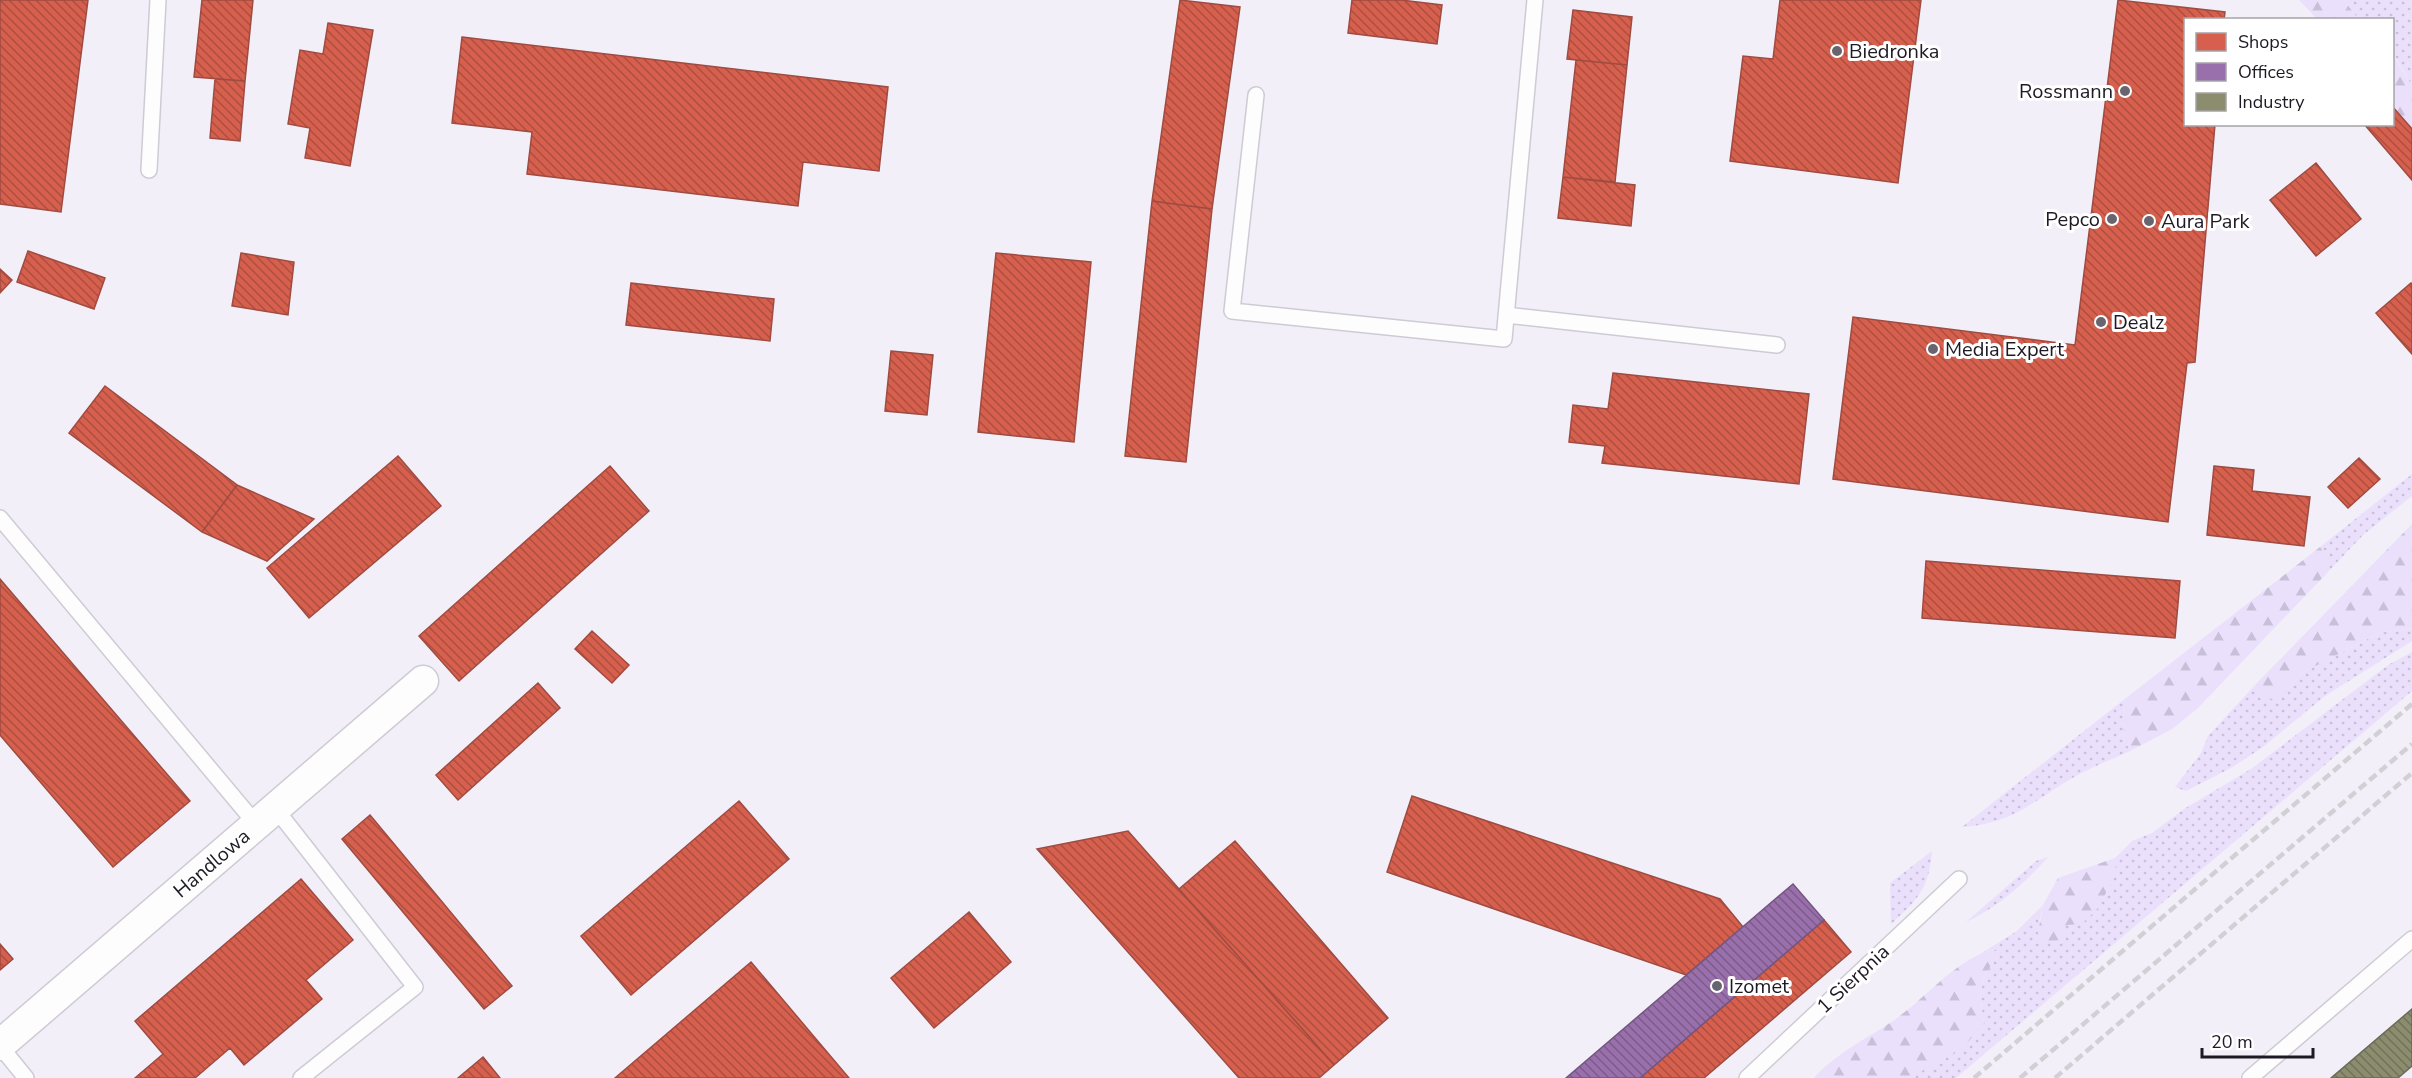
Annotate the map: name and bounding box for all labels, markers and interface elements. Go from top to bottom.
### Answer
legend [2184,18,2394,126]
text: Shops [2238,30,2288,54]
place label: Biedronka [1849,38,1939,65]
marker: Biedronka [1830,44,1844,58]
text: Offices [2238,60,2294,84]
place label: Rossmann [2019,78,2113,105]
marker: Rossmann [2118,84,2132,98]
text: Industry [2238,90,2305,114]
place label: Pepco [2045,206,2100,233]
place label: Aura Park [2161,208,2251,235]
marker: Pepco [2105,212,2119,226]
marker: Aura Park [2142,214,2156,228]
place label: Dealz [2113,309,2164,336]
marker: Dealz [2094,315,2108,329]
place label: Media Expert [1945,336,2065,363]
marker: Media Expert [1926,342,1940,356]
street label: Handlowa [167,822,256,904]
street label: 1 Sierpnia [1811,938,1895,1020]
place label: Izomet [1729,973,1790,1000]
marker: Izomet [1710,979,1724,993]
scale bar [2202,1021,2313,1059]
text: 20 m [2211,1030,2253,1054]

